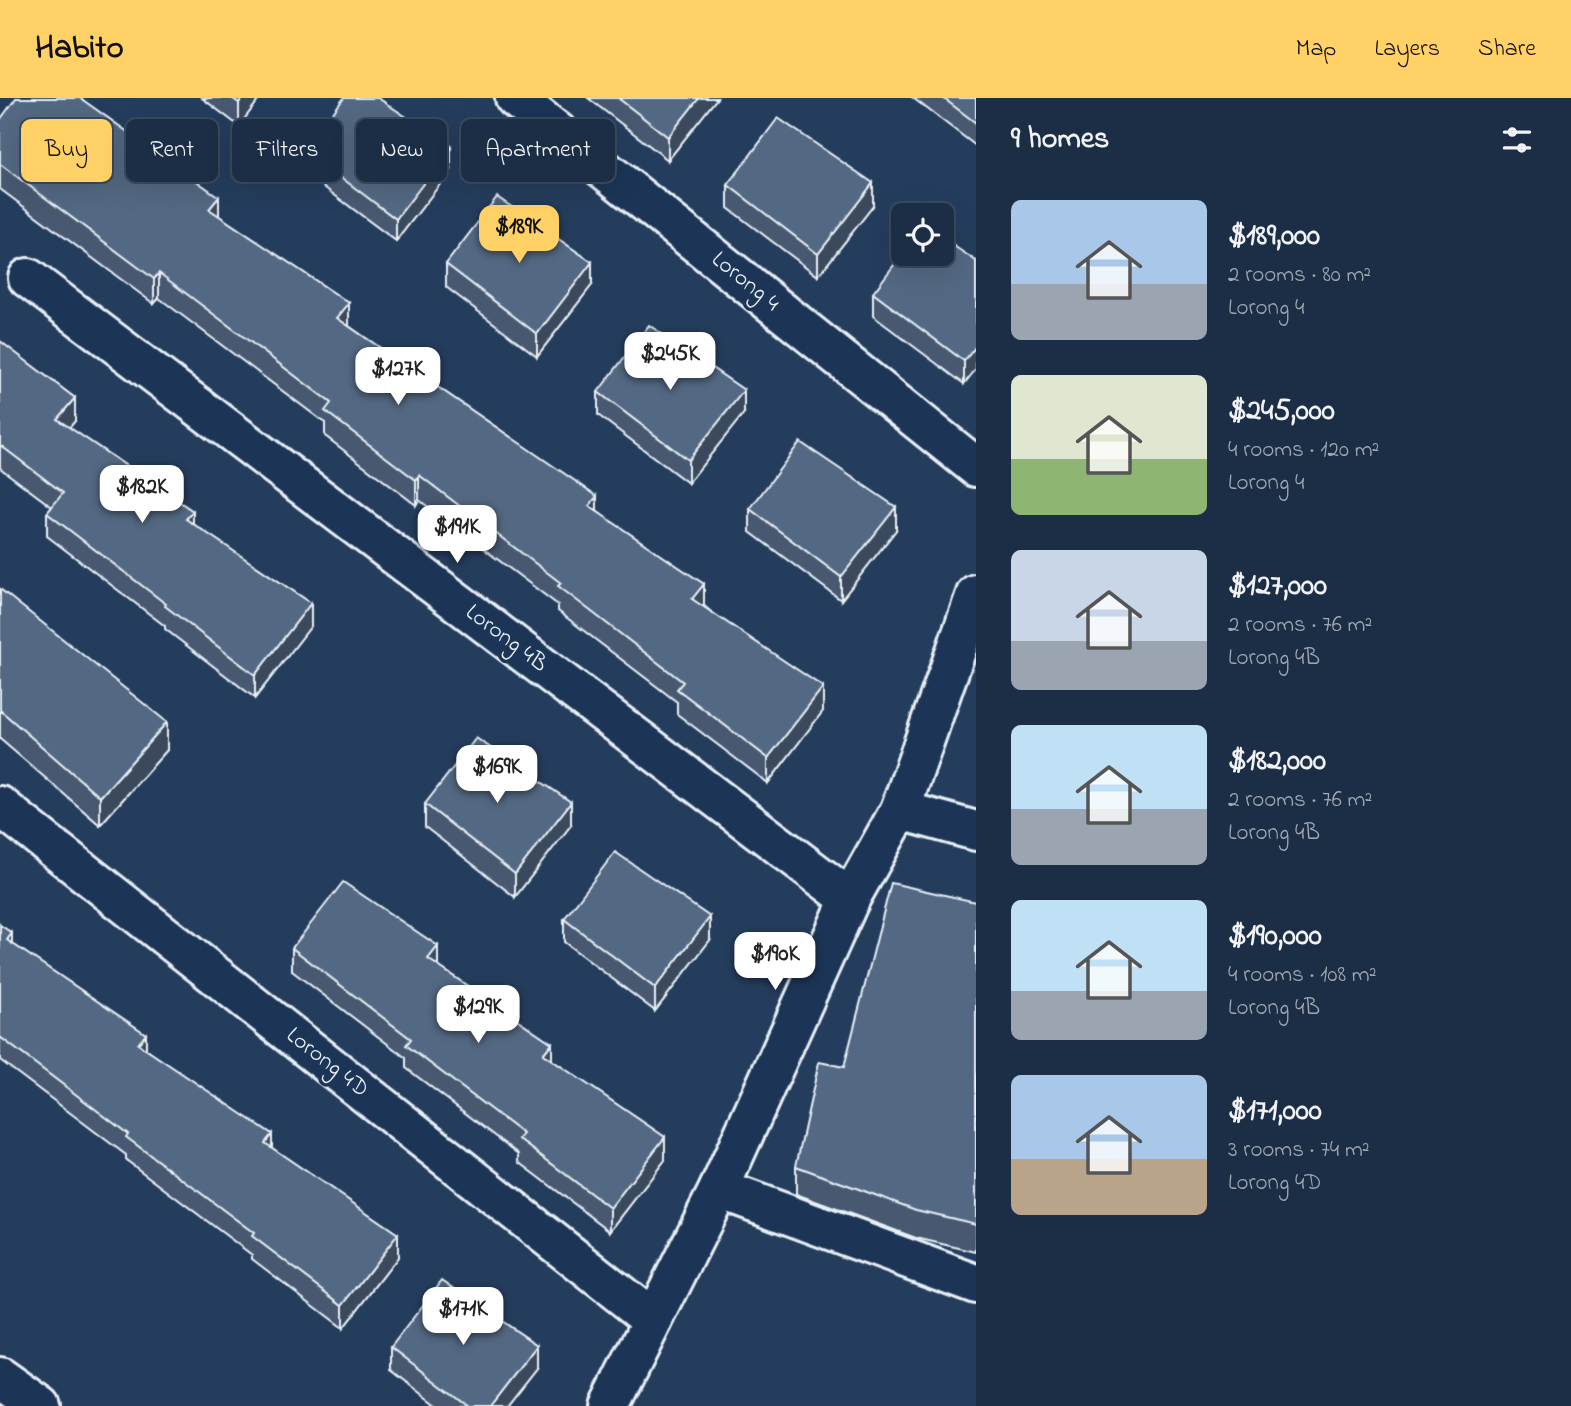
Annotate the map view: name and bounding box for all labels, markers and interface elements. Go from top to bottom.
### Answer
text: Habito [35,25,124,73]
text: Map [1296,32,1336,67]
text: Layers [1374,32,1440,67]
text: Share [1478,32,1536,67]
text: 9 homes [1011,118,1109,162]
chip: Buy [21,119,112,182]
chip: Rent [126,119,218,182]
chip: Filters [232,119,342,182]
chip: New [356,119,447,182]
chip: Apartment [461,119,615,182]
icon: filters [1498,121,1536,159]
map controls [891,203,954,266]
button: locate [891,203,954,266]
pin: $189K [470,206,568,265]
text: $189K [495,211,543,244]
text: $189,000 [1228,215,1320,259]
icon: home [1067,228,1151,312]
street label: Lorong 4 [703,243,787,321]
text: 2 rooms · 80 m² [1228,259,1371,292]
text: Lorong 4 [1228,292,1304,325]
pin: $245K [621,332,719,392]
text: $245K [640,338,700,371]
pin: $127K [349,348,447,407]
text: $127K [371,353,425,386]
text: $245,000 [1228,390,1335,434]
icon: home [1067,403,1151,487]
text: 4 rooms · 120 m² [1228,434,1379,467]
pin: $182K [93,466,191,525]
text: Lorong 4 [1228,467,1304,500]
text: $182K [116,471,168,504]
pin: $191K [408,505,506,565]
text: $191K [434,511,480,544]
text: $127,000 [1228,565,1327,609]
icon: home [1067,578,1151,662]
street label: Lorong 4B [457,596,555,682]
text: 2 rooms · 76 m² [1228,609,1372,642]
text: Lorong 4B [1228,642,1320,675]
text: $182,000 [1228,740,1326,784]
pin: $169K [448,746,546,805]
text: $169K [472,751,522,784]
icon: home [1067,753,1151,837]
text: 2 rooms · 76 m² [1228,784,1372,817]
text: Lorong 4B [1228,817,1320,850]
text: $190,000 [1228,915,1322,959]
icon: home [1067,928,1151,1012]
pin: $190K [726,932,824,992]
text: $190K [750,938,800,971]
text: 4 rooms · 108 m² [1228,959,1377,992]
pin: $129K [429,986,527,1045]
text: $129K [453,991,503,1024]
text: Lorong 4B [1228,992,1320,1025]
street label: Lorong 4D [278,1019,376,1107]
text: $171,000 [1228,1090,1322,1134]
icon: home [1067,1103,1151,1187]
text: 3 rooms · 74 m² [1228,1134,1370,1167]
text: Lorong 4D [1228,1167,1321,1200]
pin: $171K [414,1288,512,1347]
text: $171K [438,1293,488,1326]

